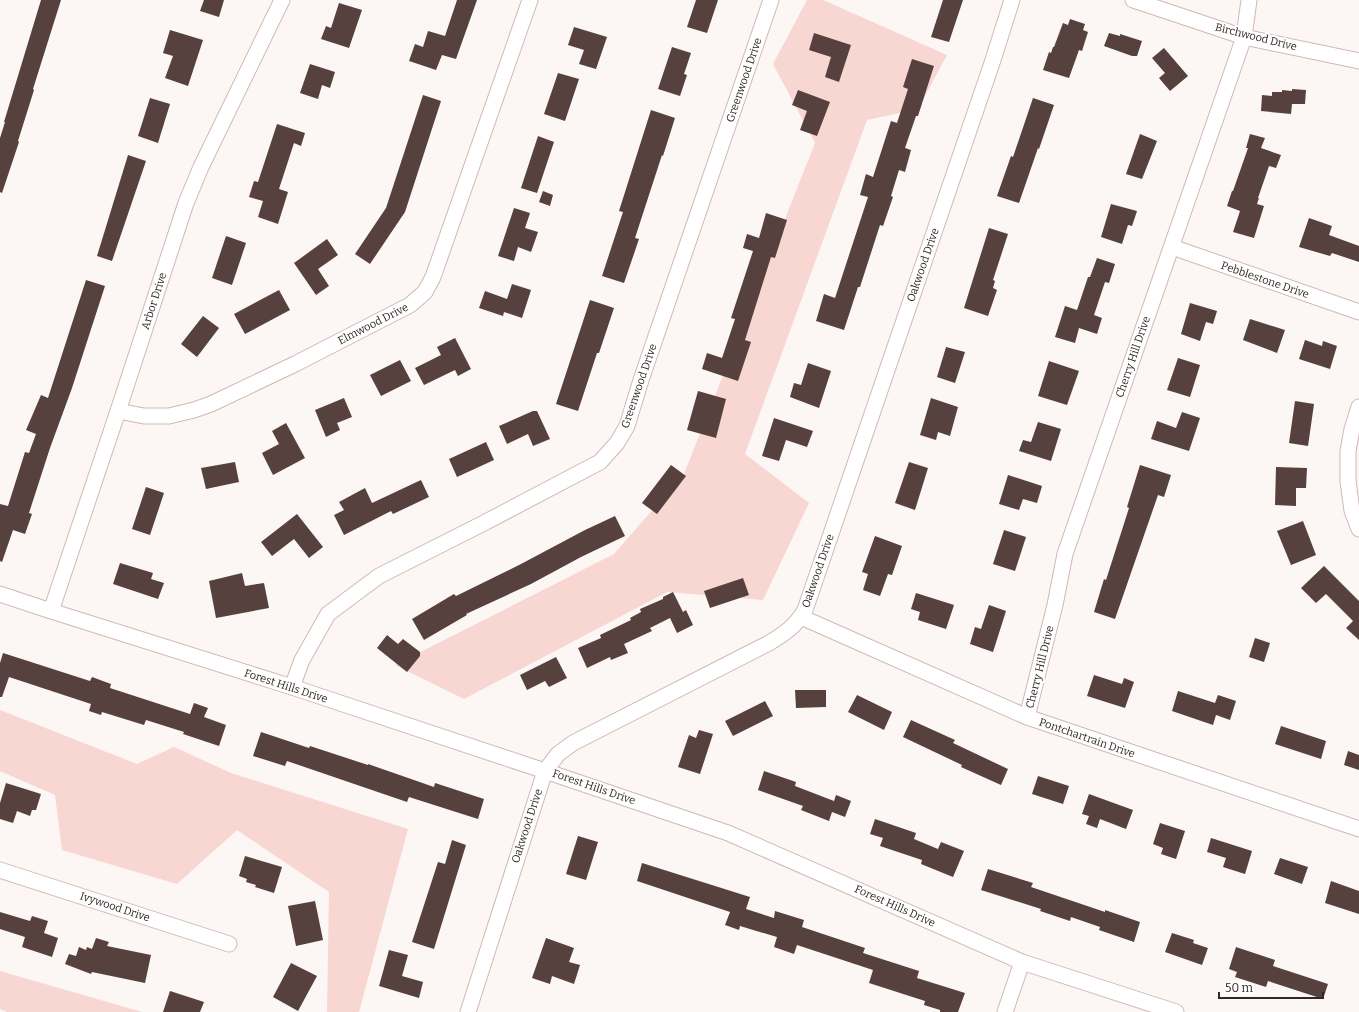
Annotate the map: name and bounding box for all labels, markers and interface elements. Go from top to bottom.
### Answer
street label: Birchwood Drive [1214,21,1298,53]
street label: Greenwood Drive [723,36,765,124]
street label: Oakwood Drive [904,226,942,304]
street label: Pebblestone Drive [1219,259,1311,301]
street label: Arbor Drive [139,271,169,331]
street label: Elmwood Drive [336,301,410,347]
street label: Cherry Hill Drive [1113,315,1153,399]
street label: Greenwood Drive [618,342,660,430]
street label: Oakwood Drive [799,532,837,610]
street label: Cherry Hill Drive [1023,624,1057,710]
street label: Forest Hills Drive [243,666,329,706]
street label: Pontchartrain Drive [1037,715,1137,761]
street label: Forest Hills Drive [551,767,637,807]
street label: Oakwood Drive [509,787,545,865]
street label: Forest Hills Drive [853,882,937,930]
street label: Ivywood Drive [78,890,152,924]
scale bar [1219,974,1323,1000]
text: 50 m [1225,981,1254,995]

